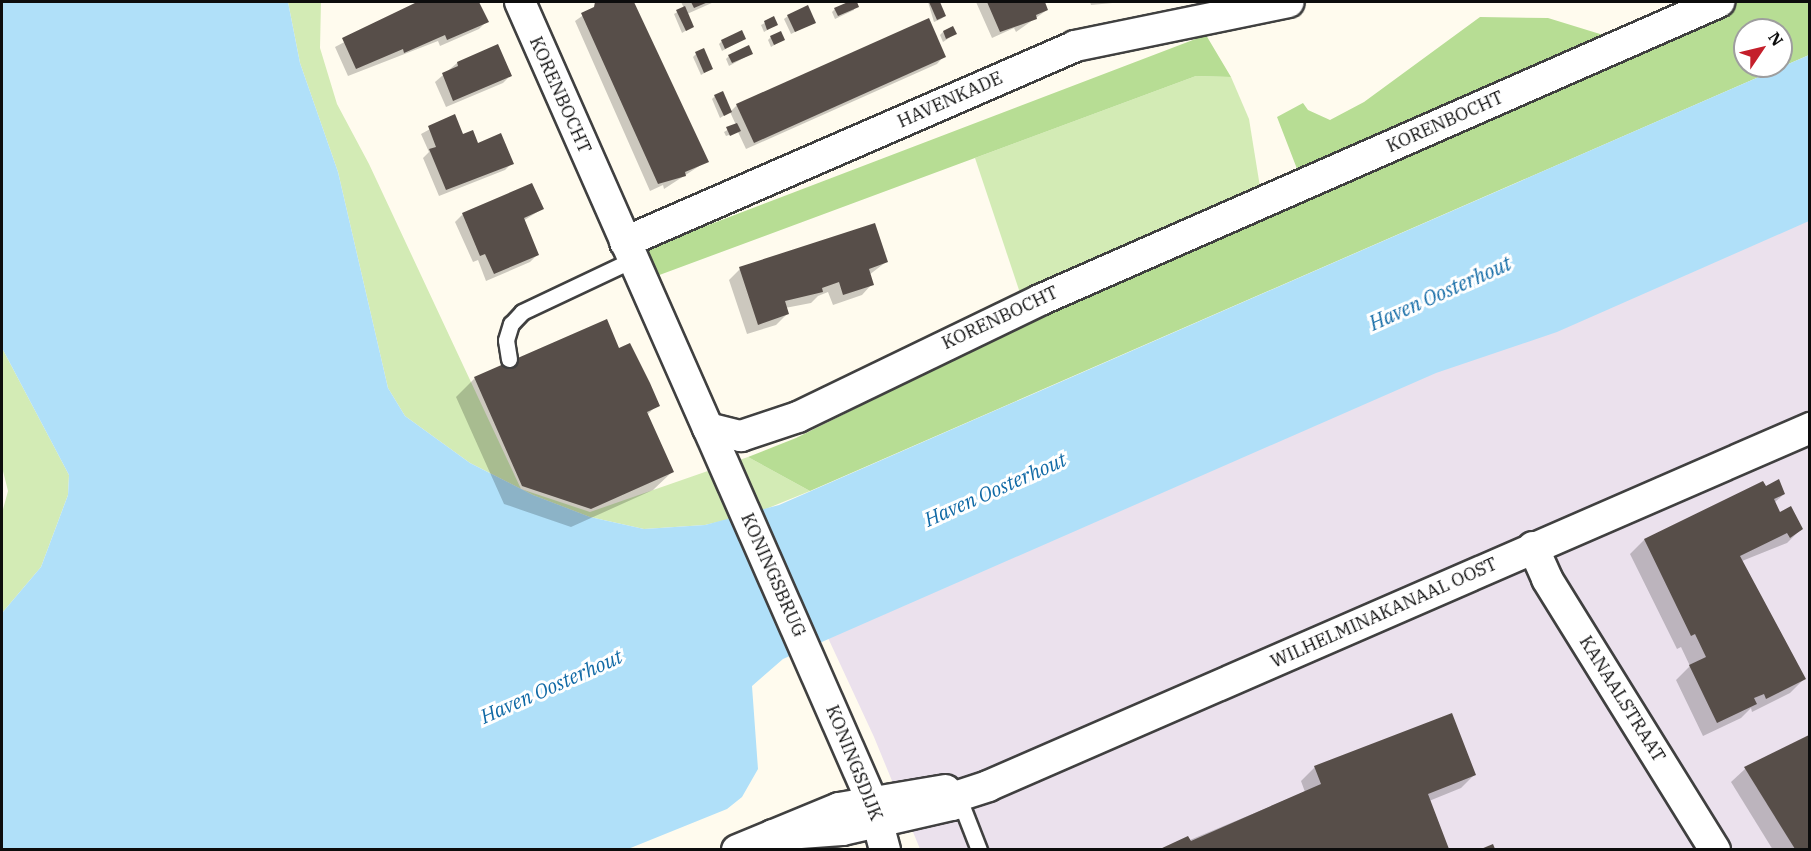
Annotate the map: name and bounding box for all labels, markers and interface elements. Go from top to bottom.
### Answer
north arrow [1733,18,1793,78]
text: N [1764,28,1788,50]
street label: KORENBOCHT [525,33,595,157]
street label: HAVENKADE [894,67,1006,133]
street label: KORENBOCHT [1383,87,1507,157]
water label: Haven Oosterhout [1365,251,1515,335]
street label: KORENBOCHT [939,282,1061,354]
water label: Haven Oosterhout [920,447,1070,531]
street label: KONINGSBRUG [736,510,810,640]
street label: WILHELMINAKANAAL OOST [1267,553,1501,673]
street label: KANAALSTRAAT [1575,632,1669,766]
water label: Haven Oosterhout [476,644,626,728]
street label: KONINGSDIJK [821,702,887,824]

